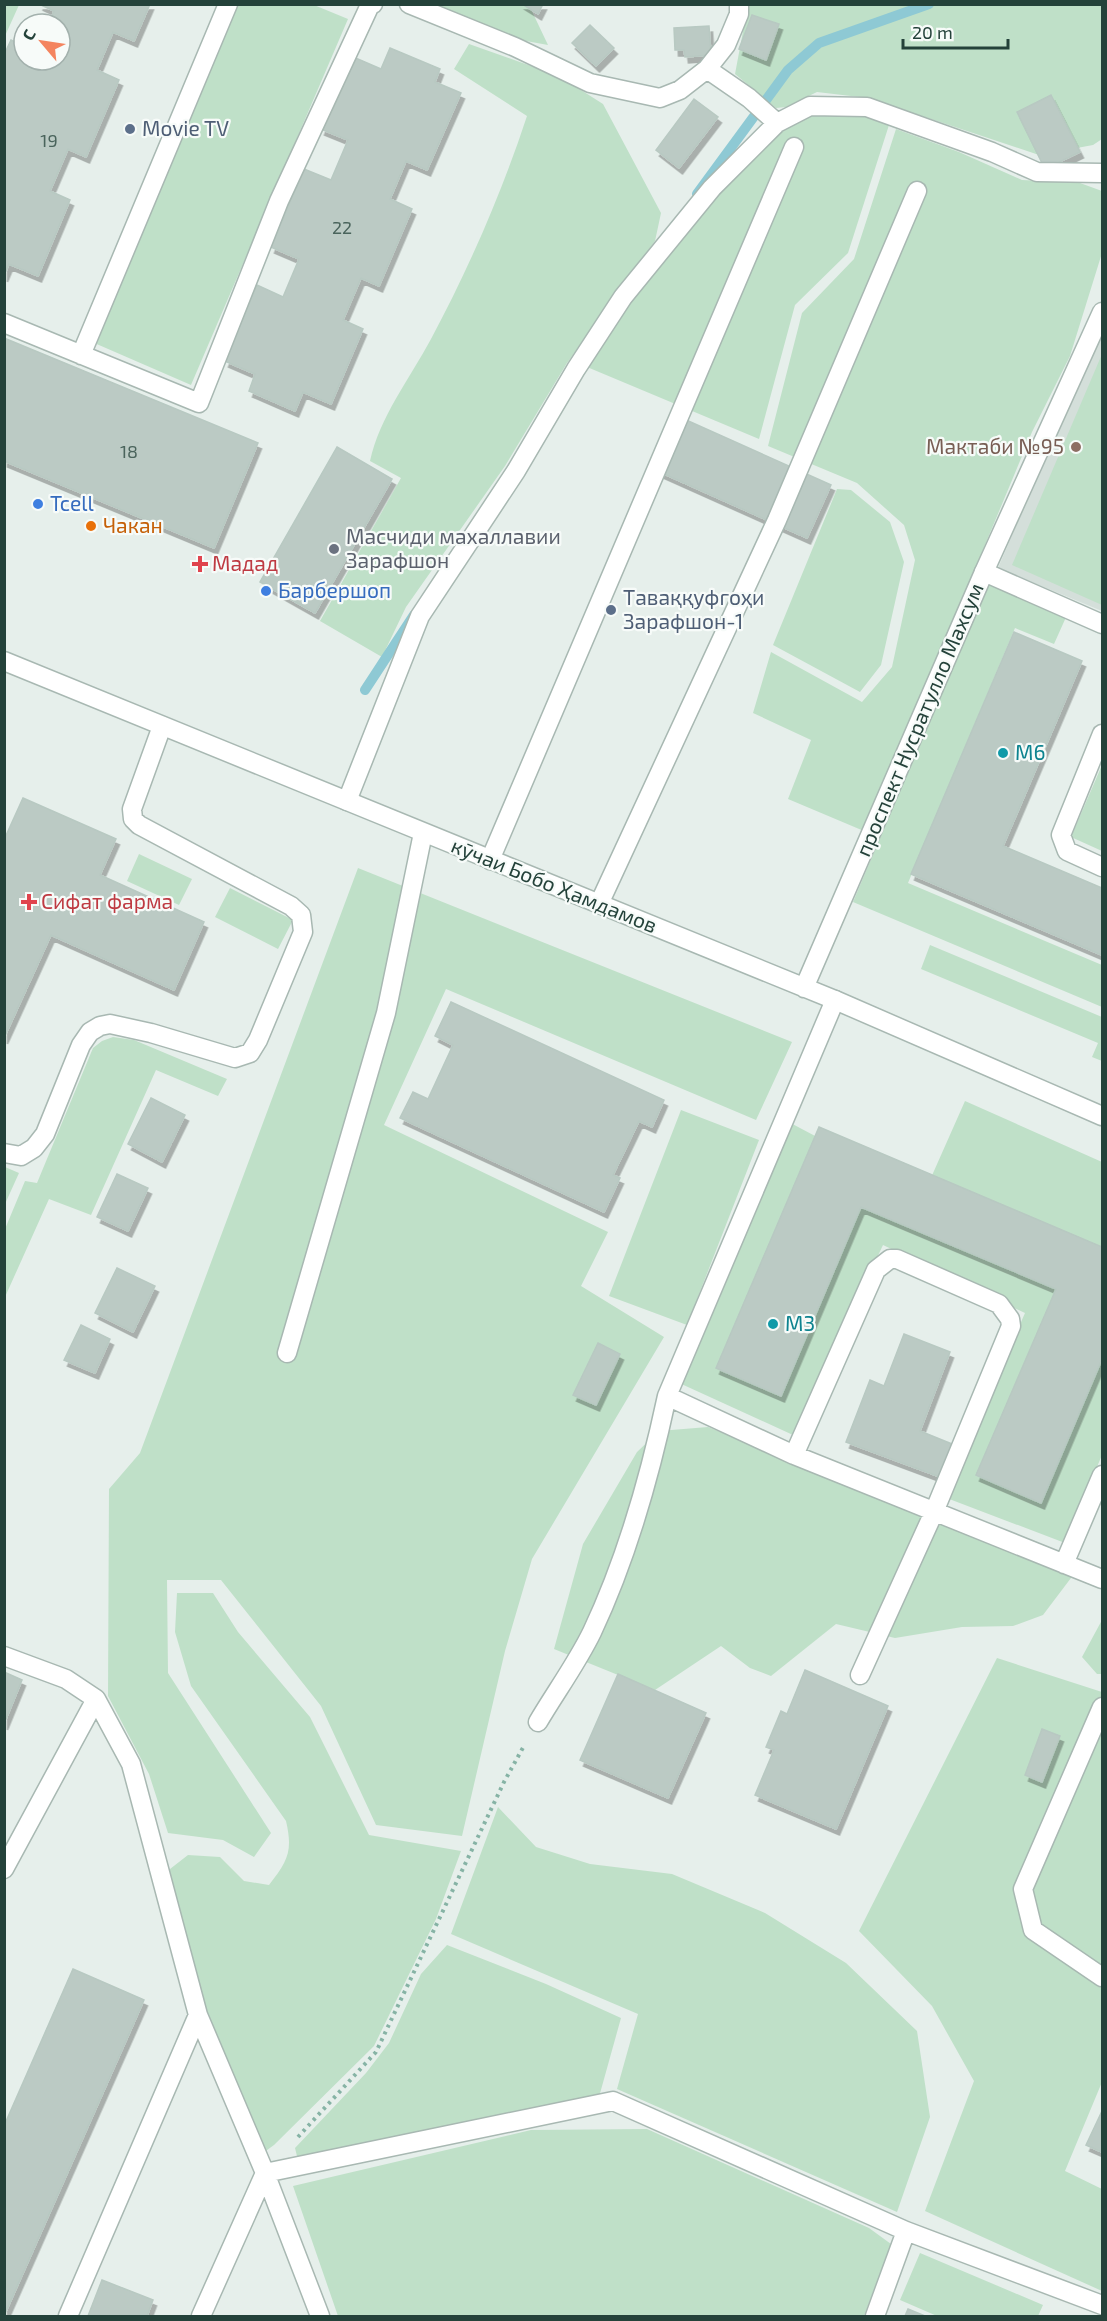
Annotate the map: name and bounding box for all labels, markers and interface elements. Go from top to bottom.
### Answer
north arrow [12,12,72,72]
scale bar [903,12,1008,50]
text: 20 m [912,21,953,43]
text: С [18,26,39,43]
place label: Movie TV [142,115,229,140]
marker: Movie TV [123,122,137,136]
house number: 19 [40,129,58,151]
house number: 22 [332,216,352,238]
place label: Mактаби №95 [926,433,1064,458]
house number: 18 [120,440,138,462]
marker: Mактаби №95 [1069,440,1083,454]
place label: Tcell [50,490,94,515]
marker: Tcell [31,497,45,511]
place label: Чакан [103,512,163,537]
marker: Чакан [84,519,98,533]
place label: Масчиди махаллавии Зарафшон [346,523,561,572]
marker: Масчиди махаллавии Зарафшон [327,542,341,556]
place label: Мадад [212,550,278,575]
marker: Мадад [193,557,207,571]
place label: Барбершоп [278,577,391,602]
street label: проспект Нусратулло Махсум [850,579,989,860]
marker: Барбершоп [259,584,273,598]
place label: Таваққуфгоҳи Зарафшон-1 [623,584,764,633]
marker: Таваққуфгоҳи Зарафшон-1 [604,603,618,617]
place label: М6 [1015,739,1045,764]
marker: М6 [996,746,1010,760]
street label: кӯчаи Бобо Ҳамдамов [448,832,661,938]
place label: Сифат фарма [41,888,173,913]
marker: Сифат фарма [22,895,36,909]
place label: М3 [785,1310,815,1335]
marker: М3 [766,1317,780,1331]

